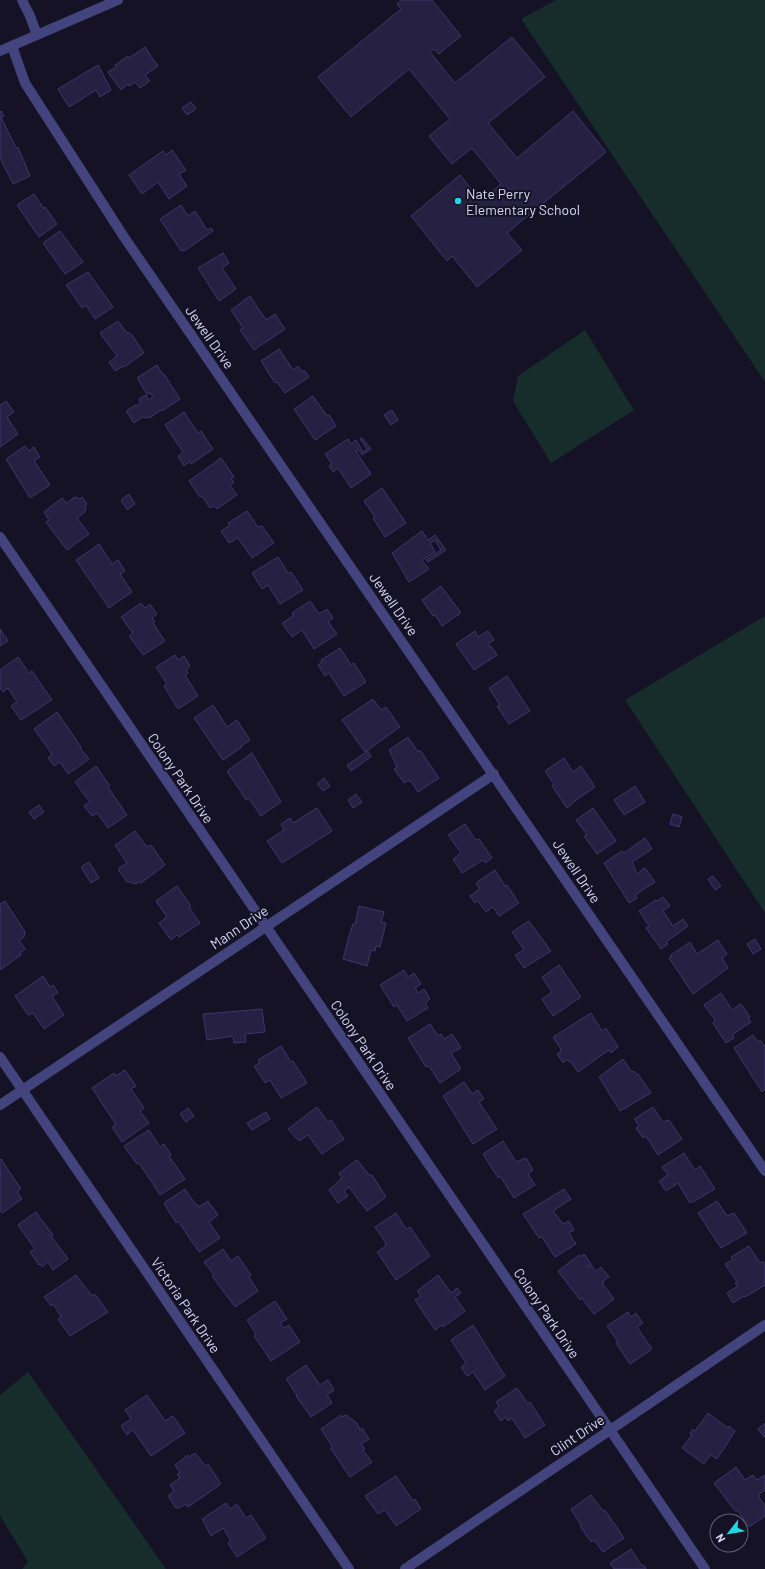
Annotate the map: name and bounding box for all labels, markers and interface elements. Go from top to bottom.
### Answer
place label: Nate Perry Elementary School [466,185,580,218]
marker: Nate Perry Elementary School [453,196,463,206]
street label: Jewell Drive [182,302,238,372]
street label: Jewell Drive [366,569,422,639]
street label: Colony Park Drive [145,730,217,826]
street label: Jewell Drive [550,836,604,906]
street label: Mann Drive [207,901,271,953]
street label: Colony Park Drive [328,997,400,1093]
street label: Victoria Park Drive [148,1254,224,1356]
street label: Colony Park Drive [511,1265,583,1361]
street label: Clint Drive [547,1411,607,1459]
north arrow [709,1513,749,1553]
text: N [713,1532,727,1545]

